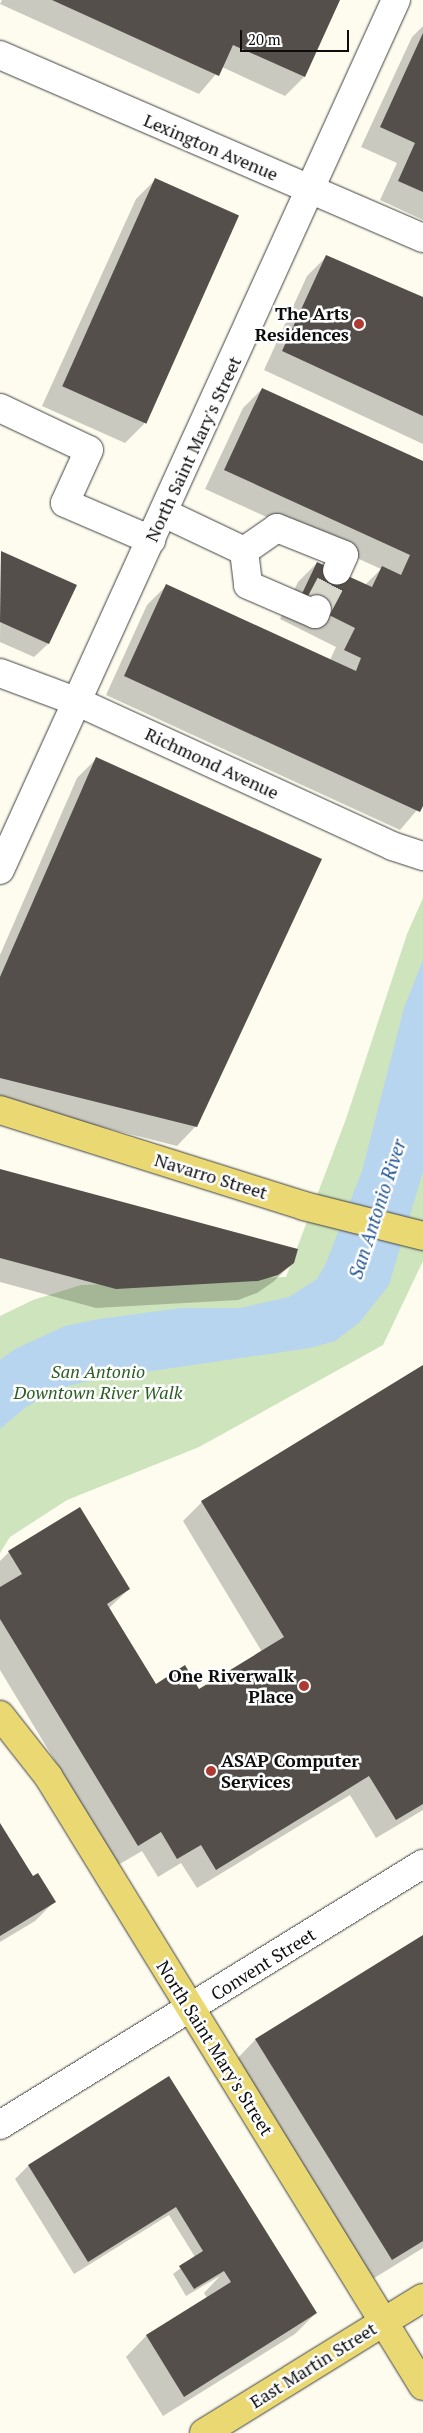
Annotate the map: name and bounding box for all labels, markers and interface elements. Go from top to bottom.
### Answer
scale bar [243,20,352,52]
text: 20 m [248,29,281,49]
street label: Lexington Avenue [140,109,282,185]
place label: The Arts Residences [255,303,349,346]
marker: The Arts Residences [353,318,365,330]
street label: North Saint Mary's Street [140,353,246,545]
street label: Richmond Avenue [142,723,282,803]
water label: San Antonio River [344,1136,410,1282]
street label: Navarro Street [152,1149,270,1203]
park label: San Antonio Downtown River Walk [14,1361,182,1404]
place label: One Riverwalk Place [168,1665,294,1708]
marker: One Riverwalk Place [298,1680,310,1692]
place label: ASAP Computer Services [221,1750,359,1792]
marker: ASAP Computer Services [205,1765,217,1777]
street label: Convent Street [207,1923,319,2005]
street label: North Saint Mary's Street [152,1957,278,2139]
street label: East Martin Street [246,2317,380,2413]

